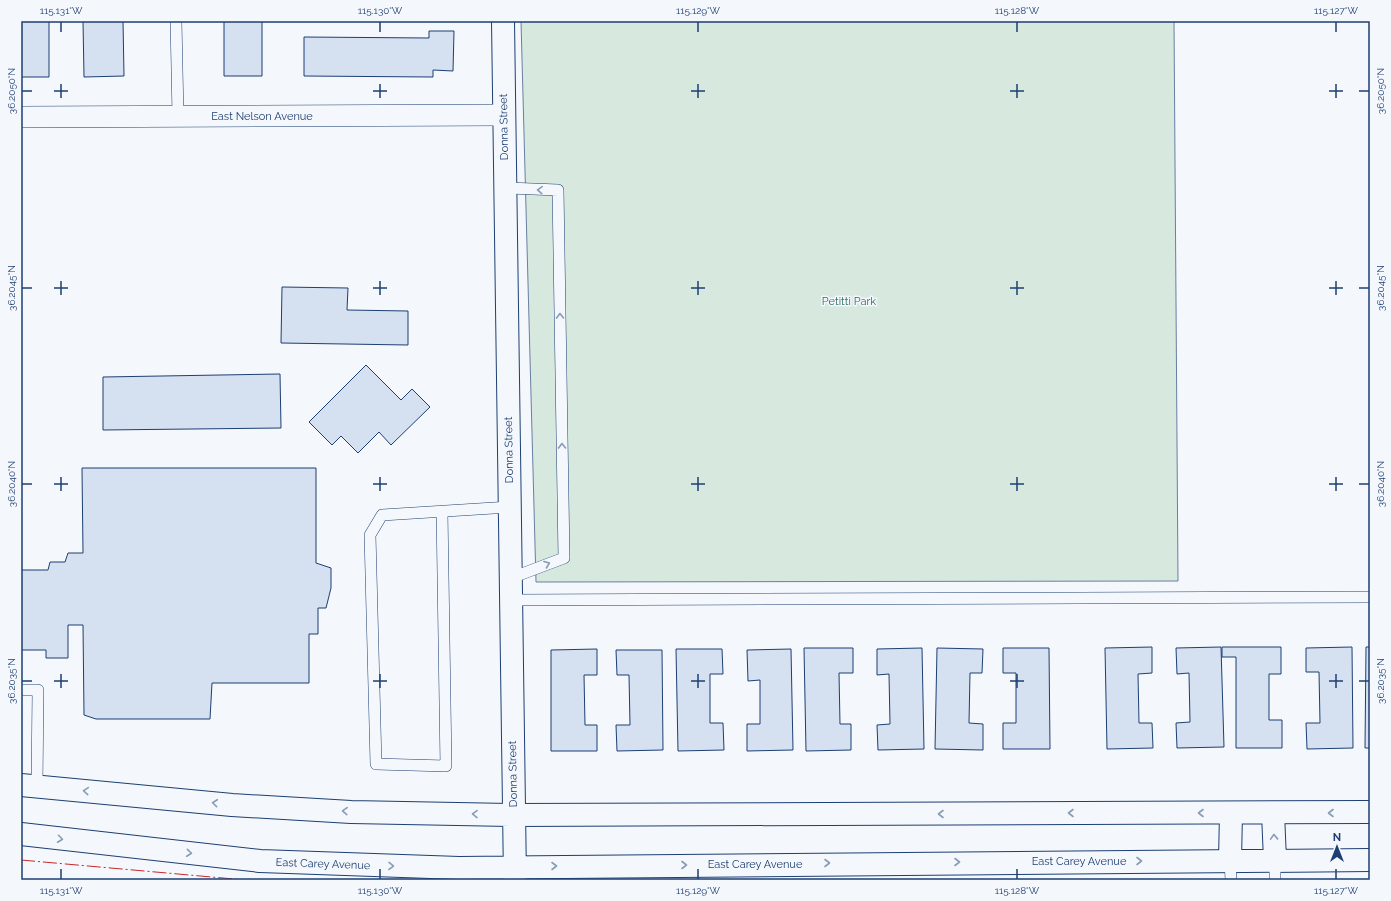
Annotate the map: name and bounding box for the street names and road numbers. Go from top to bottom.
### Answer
street label: Donna Street [497,93,511,160]
street label: East Nelson Avenue [211,110,313,123]
street label: Donna Street [502,416,516,483]
street label: Donna Street [506,740,520,807]
street label: East Carey Avenue [1032,855,1127,868]
street label: East Carey Avenue [275,856,371,872]
street label: East Carey Avenue [708,858,803,871]

